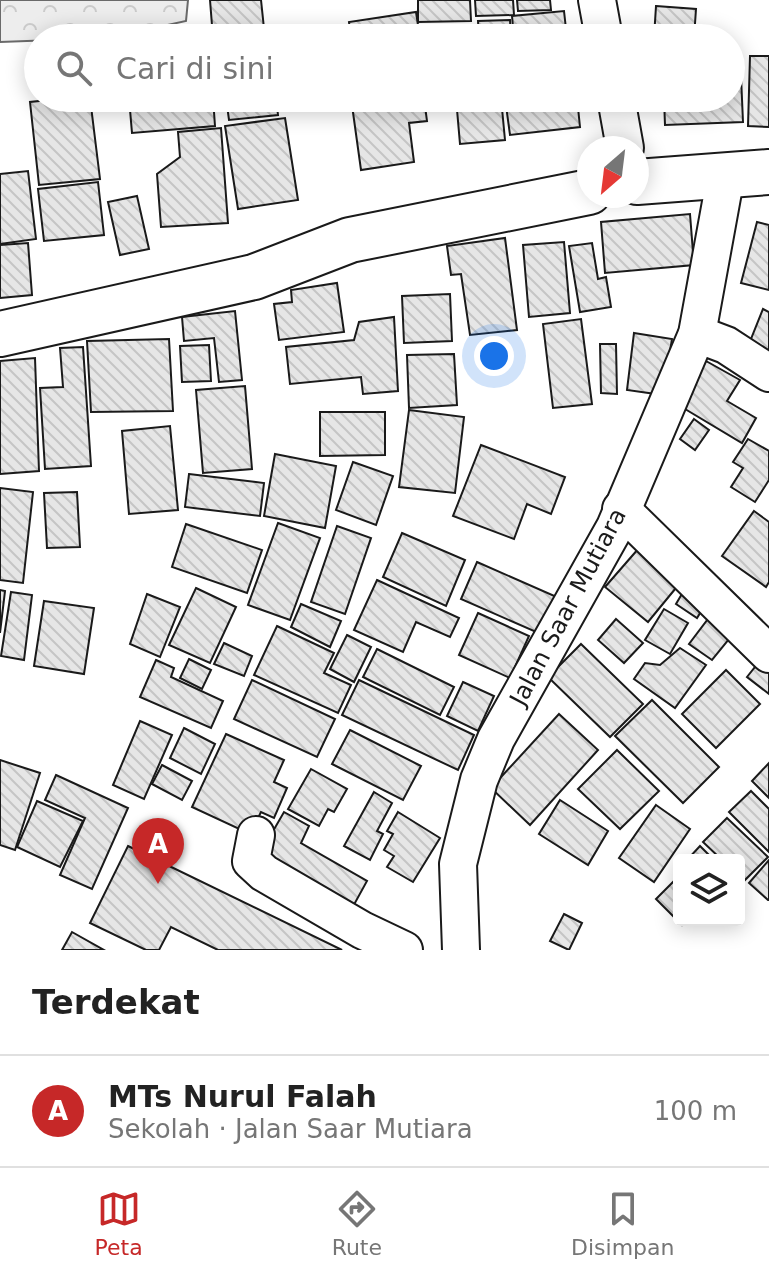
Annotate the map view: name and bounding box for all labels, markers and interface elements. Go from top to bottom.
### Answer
search box [24,24,745,112]
icon: search [52,46,96,90]
text: Cari di sini [116,51,274,86]
north arrow [577,136,649,208]
your location [474,336,514,376]
street label: Jalan Saar Mutiara [503,504,632,712]
pin: A [132,818,184,884]
map controls [673,854,745,926]
button: layers [673,854,745,926]
text: Terdekat [32,982,200,1022]
text: MTs Nurul Falah [108,1079,377,1114]
text: A [48,1096,68,1126]
text: 100 m [654,1096,737,1126]
text: Sekolah · Jalan Saar Mutiara [108,1114,473,1144]
tab: Peta [95,1187,143,1260]
tab: Rute [332,1187,382,1260]
tab: Disimpan [571,1187,674,1260]

